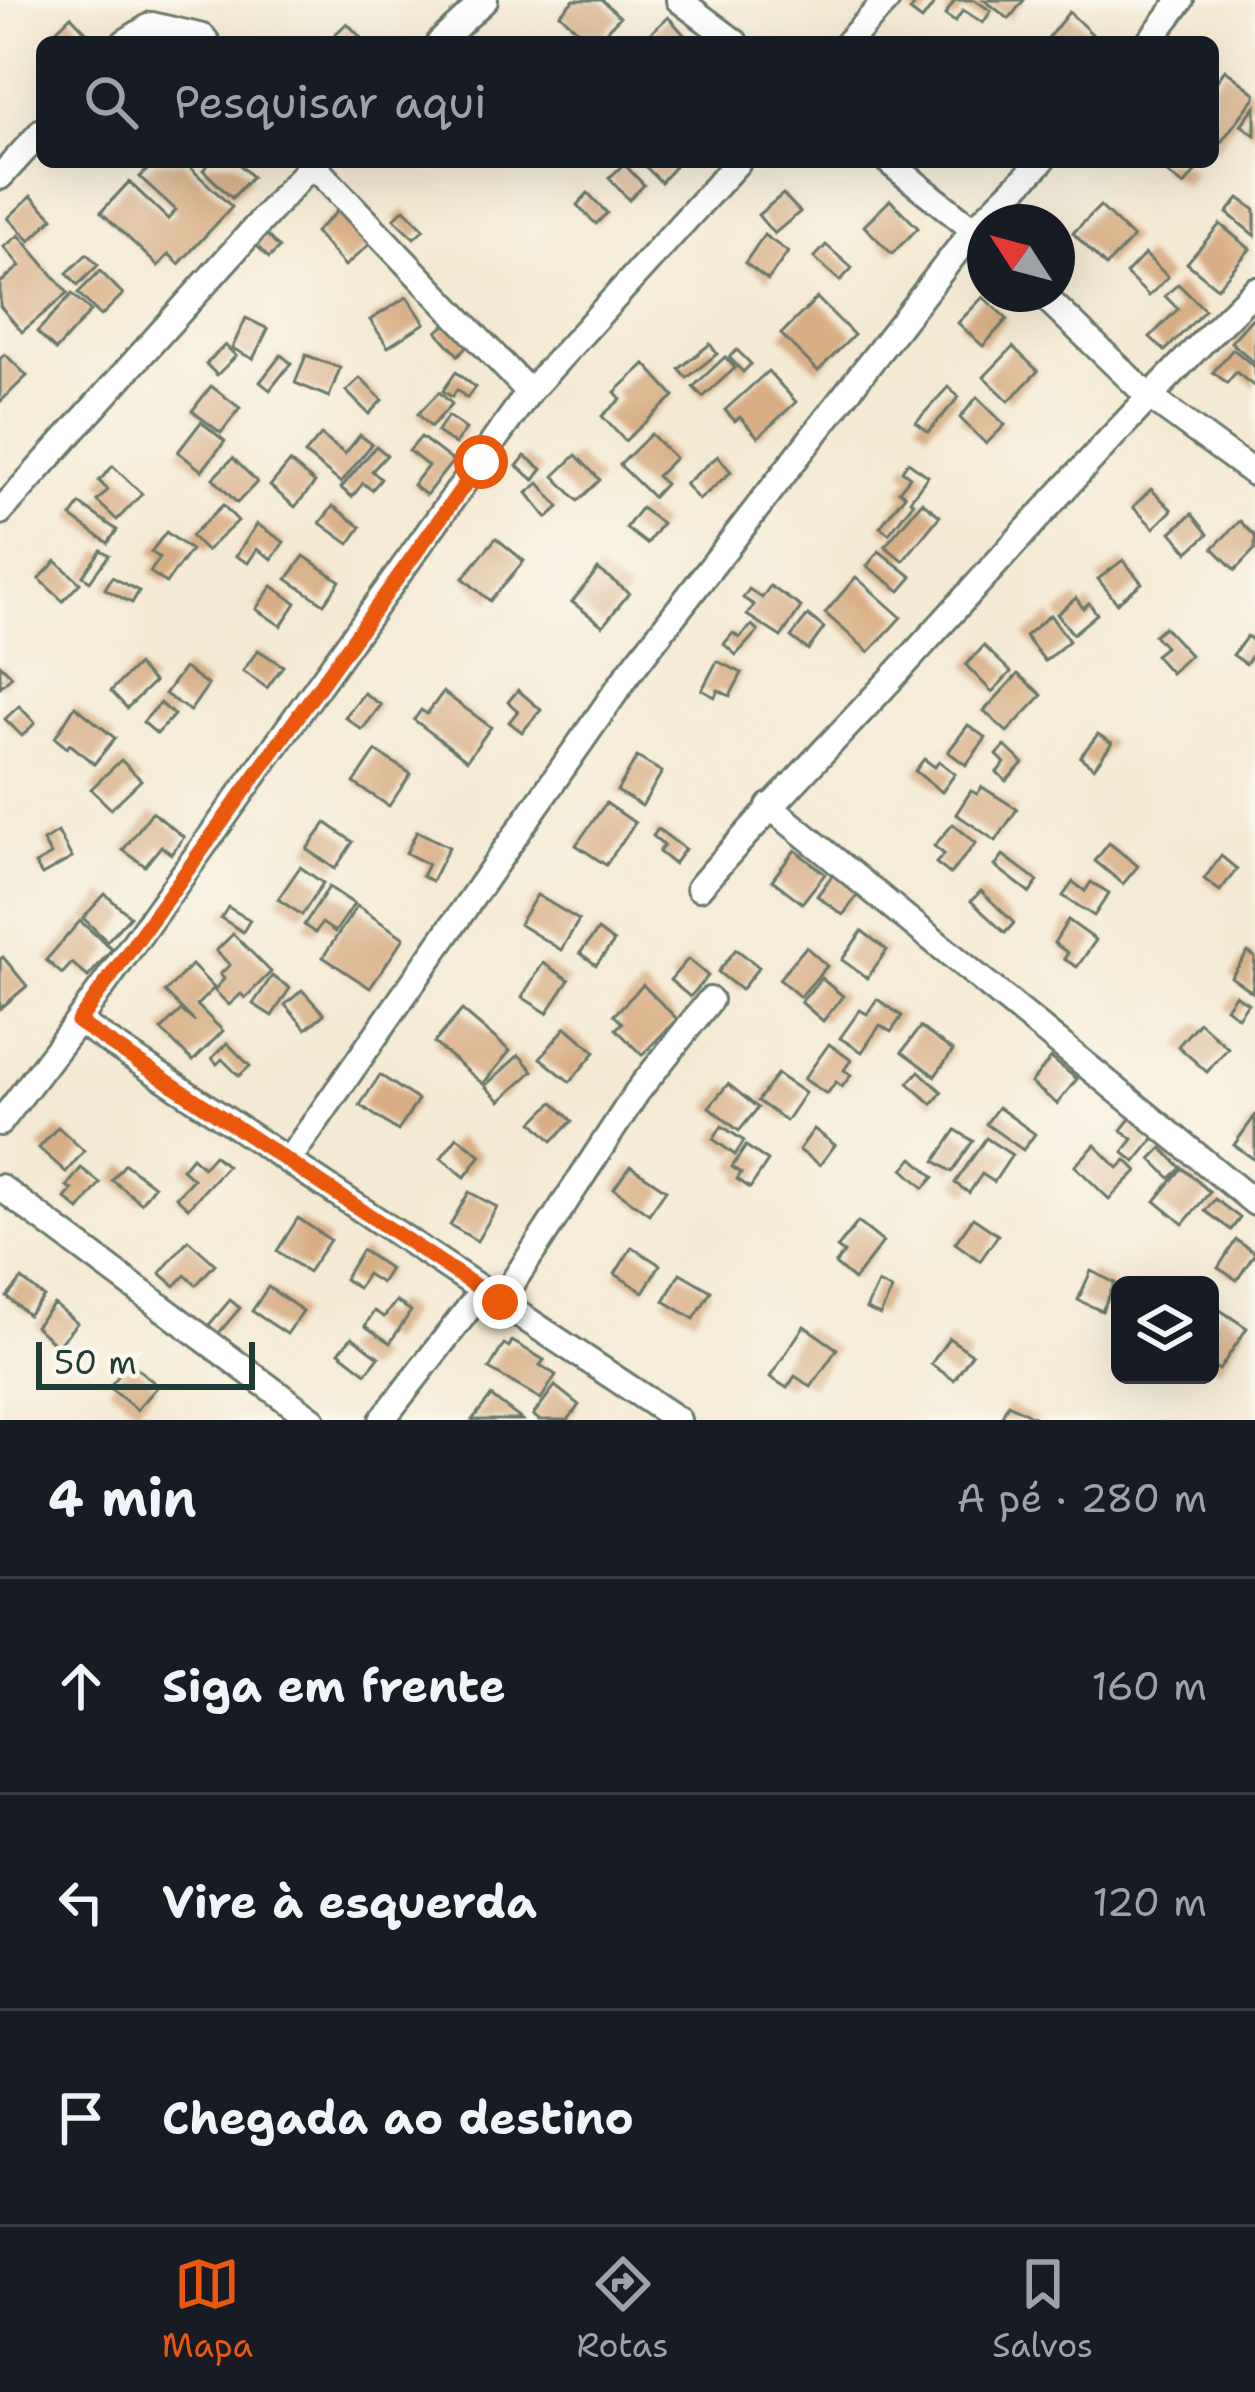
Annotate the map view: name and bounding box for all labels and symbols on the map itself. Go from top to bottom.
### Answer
north arrow [967,204,1075,312]
route start [454,435,508,489]
route end [473,1275,527,1329]
scale bar [36,1336,255,1389]

